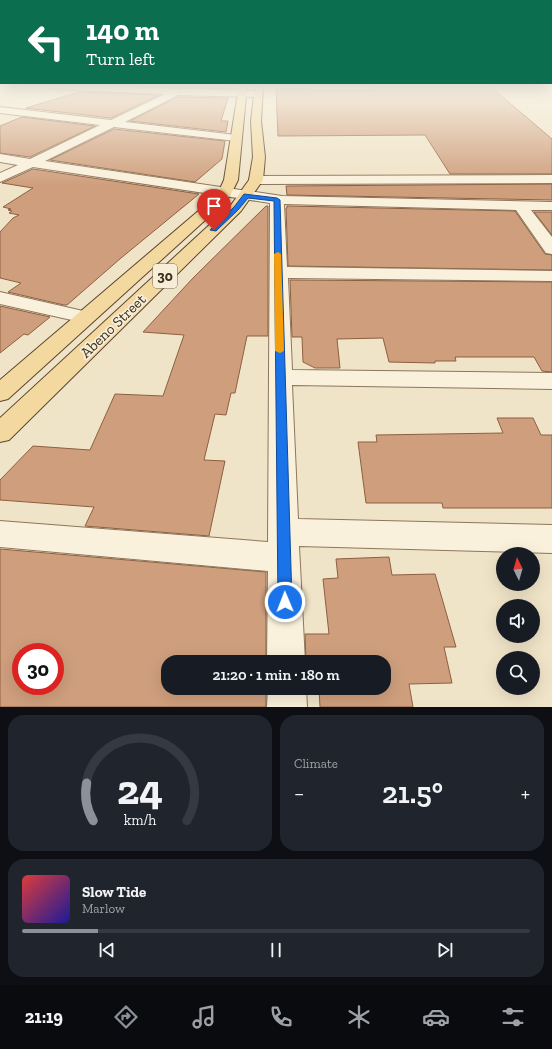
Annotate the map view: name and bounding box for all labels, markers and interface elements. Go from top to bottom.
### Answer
text: 140 m [86,14,159,47]
icon: left [20,16,72,68]
text: Turn left [86,48,155,70]
pin [197,189,231,230]
icon: arrive [203,195,225,217]
road number: 30 [153,264,177,288]
street label: Abeno Street [77,290,150,362]
north arrow [496,547,540,591]
map controls [496,547,540,695]
position arrow [264,581,306,623]
button: sound [496,599,540,643]
speed limit sign: 30 [12,643,64,695]
button: search [496,651,540,695]
text: 21:20 · 1 min · 180 m [213,666,339,684]
text: Climate [294,756,338,771]
text: 24 [117,765,163,815]
text: 21.5° [382,775,443,811]
text: − [294,780,304,807]
text: + [521,780,530,807]
text: km/h [124,812,156,829]
text: Slow Tide [82,883,146,901]
text: Marlow [82,901,125,916]
icon: previous [96,939,118,961]
icon: pause [265,939,287,961]
icon: next [434,939,456,961]
icon: directions [112,1003,140,1031]
icon: music [190,1003,218,1031]
icon: phone [267,1003,295,1031]
icon: climate [345,1003,373,1031]
icon: car [422,1003,450,1031]
icon: filters [499,1003,527,1031]
text: 21:19 [25,1006,63,1028]

